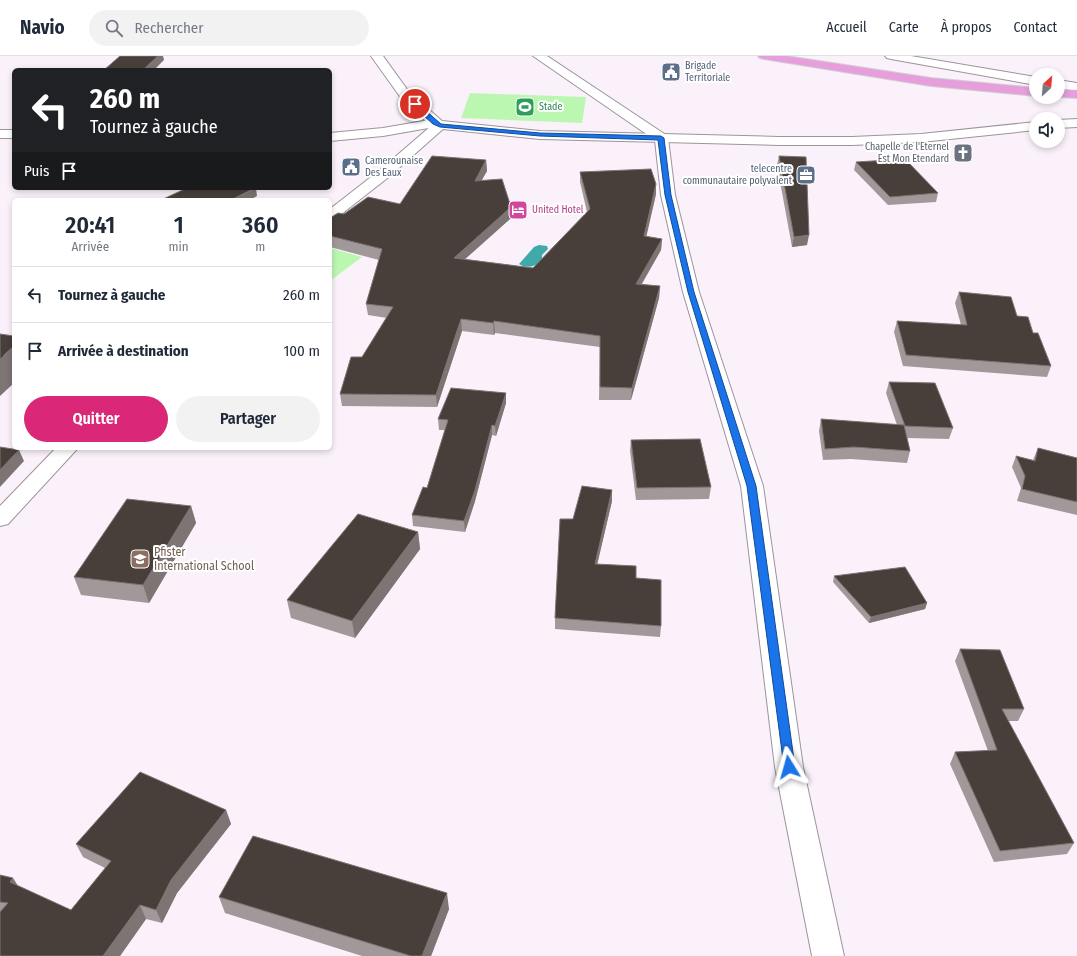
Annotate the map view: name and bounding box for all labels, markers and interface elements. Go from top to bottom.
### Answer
search box [89,10,369,46]
text: Navio [20,16,65,39]
icon: search [103,17,125,39]
text: Rechercher [135,19,203,37]
text: Accueil [826,19,867,36]
text: Carte [889,19,919,36]
text: À propos [941,19,992,36]
text: Contact [1014,19,1057,36]
place label: Brigade Territoriale [685,60,730,84]
public building icon: Brigade Territoriale [660,61,682,83]
north arrow [1029,68,1065,104]
map controls [1029,68,1065,148]
text: 260 m [90,82,160,115]
icon: left [24,84,76,136]
pin [398,87,432,121]
icon: arrive [404,93,426,115]
sports icon: Stade [514,96,536,118]
place label: Stade [539,101,562,113]
button: sound [1029,112,1065,148]
text: Tournez à gauche [90,116,218,138]
place label: Chapelle de l'Eternel Est Mon Etendard [865,141,949,165]
church icon: Chapelle de l'Eternel Est Mon Etendard [952,142,974,164]
place label: Camerounaise Des Eaux [365,155,423,179]
public building icon: Camerounaise Des Eaux [340,156,362,178]
icon: arrive [58,160,80,182]
text: Puis [24,162,50,180]
place label: telecentre communautaire polyvalent [683,163,793,187]
office icon: telecentre communautaire polyvalent [795,164,817,186]
hotel icon: United Hotel [507,199,529,221]
place label: United Hotel [532,204,584,216]
text: 20:41 [65,211,115,239]
text: 1 [174,211,184,239]
text: 360 [242,211,279,239]
text: Arrivée [71,239,109,254]
text: min [169,239,189,254]
text: m [255,239,265,254]
icon: left [24,284,46,306]
text: Tournez à gauche [58,286,165,304]
text: 260 m [283,286,320,304]
icon: arrive [24,340,46,362]
text: Arrivée à destination [58,342,189,360]
text: 100 m [283,342,320,360]
button: Quitter [24,396,168,442]
button: Partager [176,396,320,442]
place label: Pfister International School [154,545,254,573]
school or university icon: Pfister International School [129,548,151,570]
position arrow [768,746,810,788]

